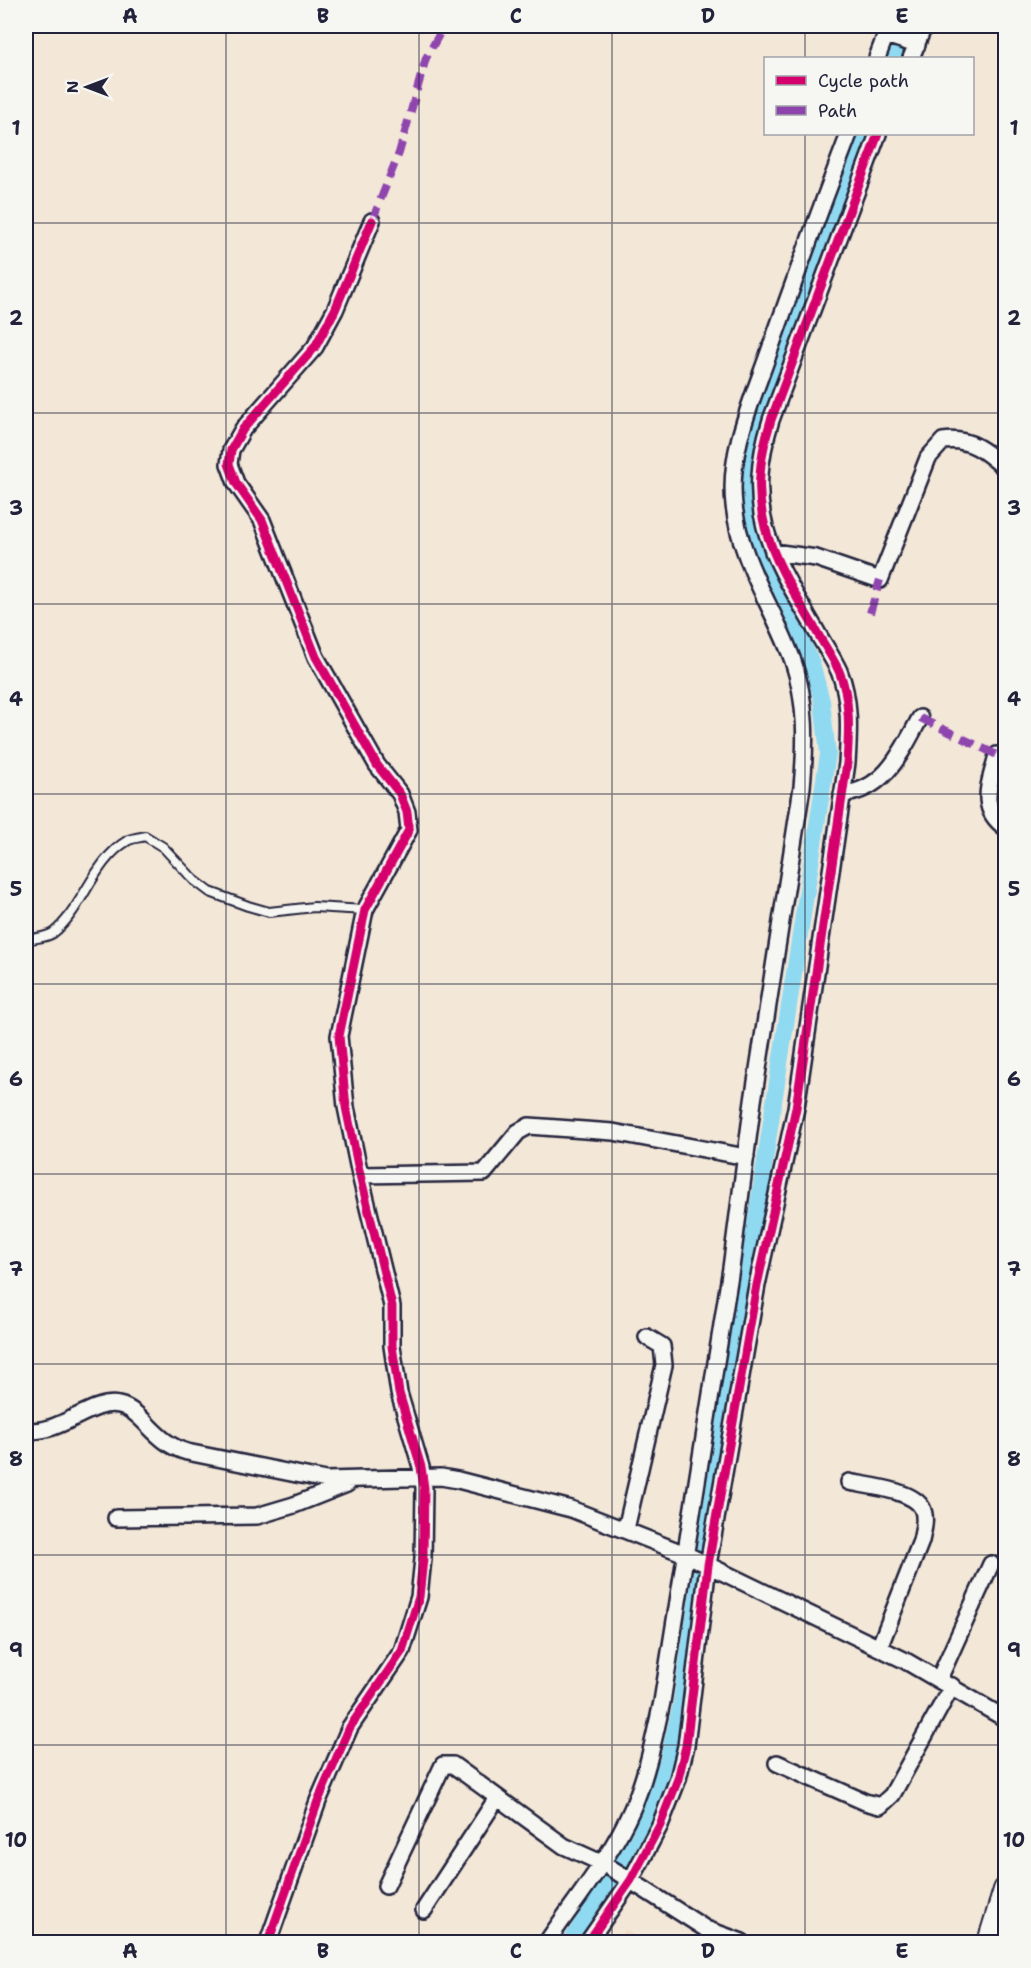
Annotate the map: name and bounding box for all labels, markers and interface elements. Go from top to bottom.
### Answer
text: A [122,3,138,29]
text: B [317,3,329,29]
text: C [510,3,522,29]
text: D [701,3,715,29]
text: E [895,3,909,29]
north arrow [57,57,117,117]
legend [764,57,974,135]
text: Cycle path [818,69,909,93]
text: N [62,81,83,93]
text: Path [818,99,857,123]
text: 1 [11,115,21,141]
text: 1 [1009,115,1019,141]
text: 2 [9,305,23,331]
text: 2 [1007,305,1021,331]
text: 3 [9,495,23,521]
text: 3 [1007,495,1021,521]
text: 4 [9,686,23,712]
text: 4 [1007,686,1021,712]
text: 5 [10,876,22,902]
text: 5 [1008,876,1020,902]
text: 6 [9,1066,23,1092]
text: 6 [1007,1066,1021,1092]
text: 7 [9,1256,23,1282]
text: 7 [1007,1256,1021,1282]
text: 8 [9,1446,23,1472]
text: 8 [1007,1446,1021,1472]
text: 9 [9,1637,23,1663]
text: 9 [1007,1637,1021,1663]
text: 10 [5,1827,27,1853]
text: 10 [1003,1827,1025,1853]
text: A [122,1938,138,1964]
text: B [317,1938,329,1964]
text: C [510,1938,522,1964]
text: D [701,1938,715,1964]
text: E [895,1938,909,1964]

